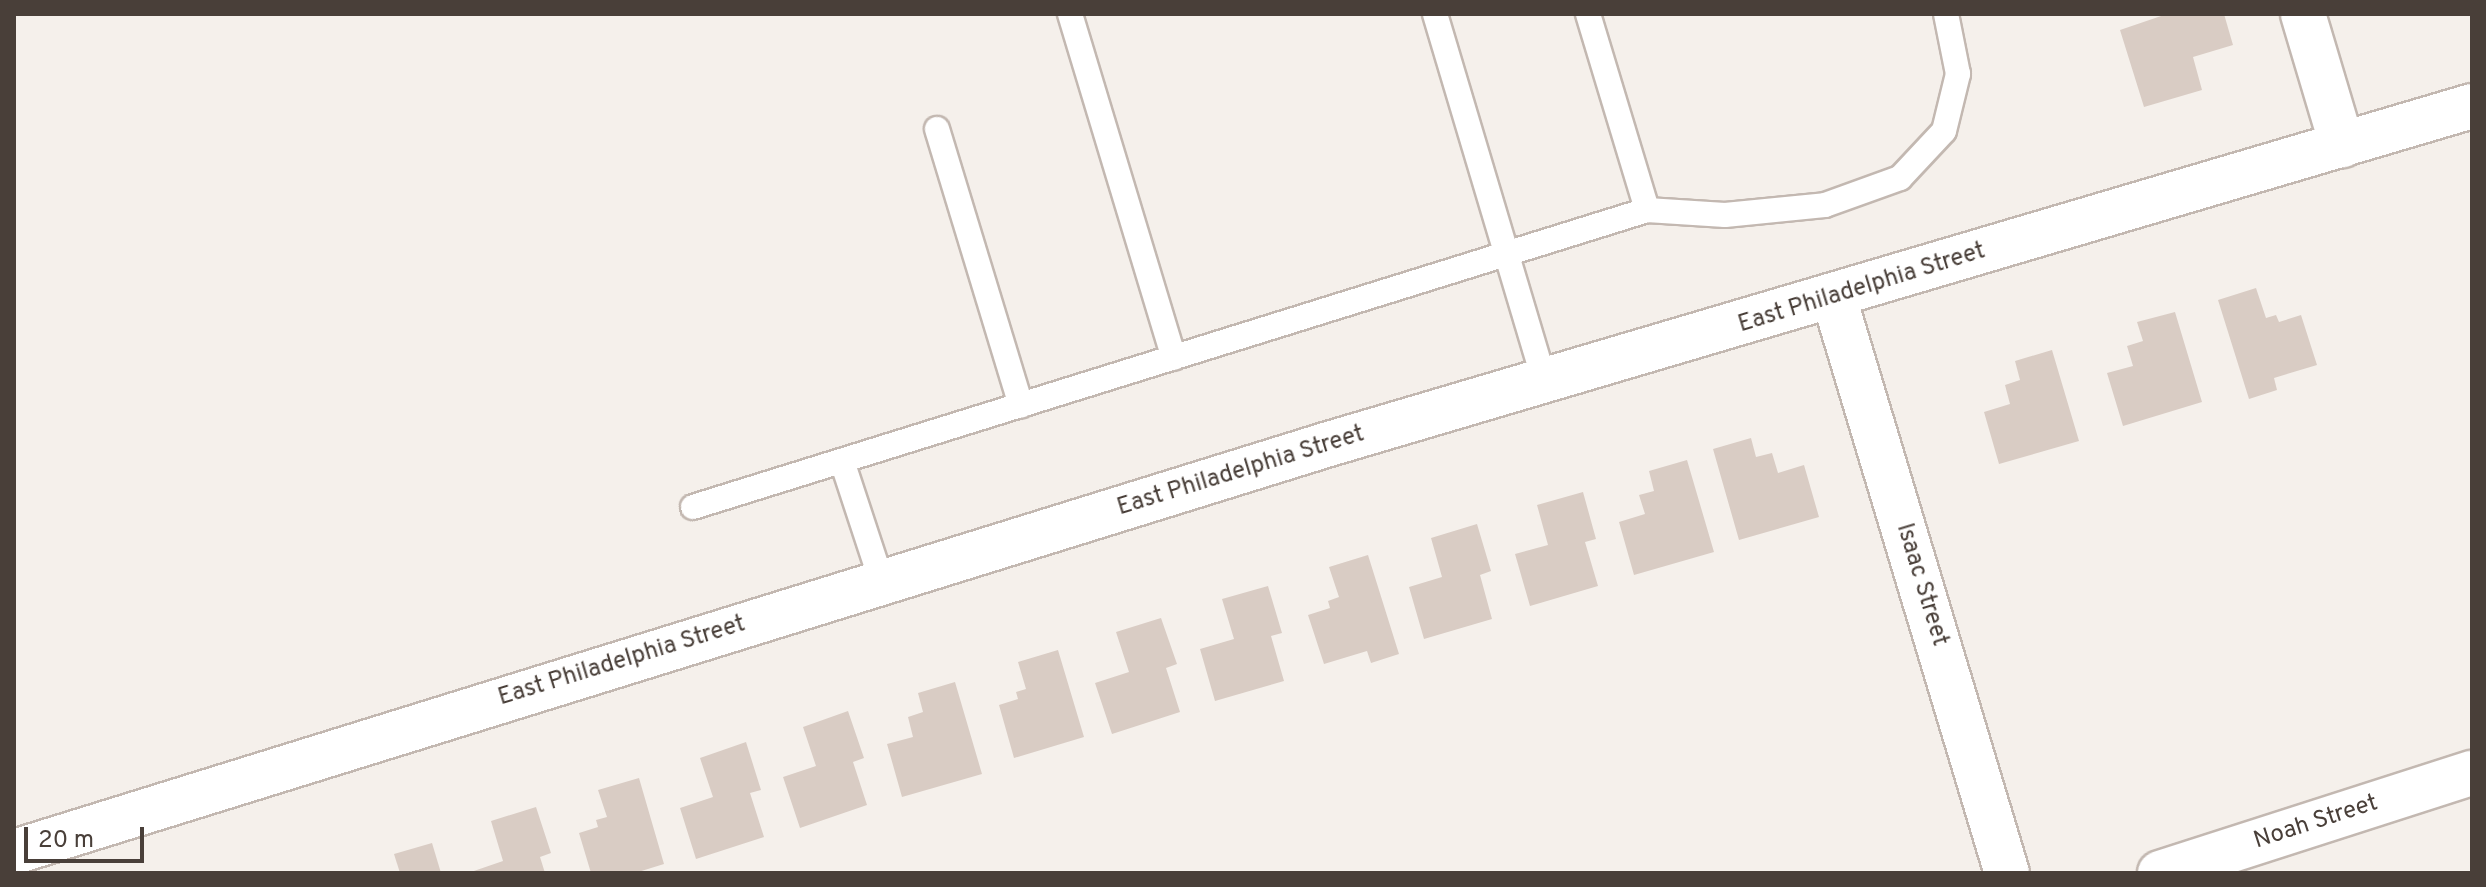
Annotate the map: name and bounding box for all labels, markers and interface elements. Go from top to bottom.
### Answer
street label: East Philadelphia Street [1735,238,1989,340]
street label: East Philadelphia Street [1114,421,1368,523]
street label: Isaac Street [1889,520,1953,650]
street label: East Philadelphia Street [495,611,749,713]
street label: Noah Street [2250,789,2382,857]
scale bar [28,811,148,861]
text: 20 m [38,826,94,856]

